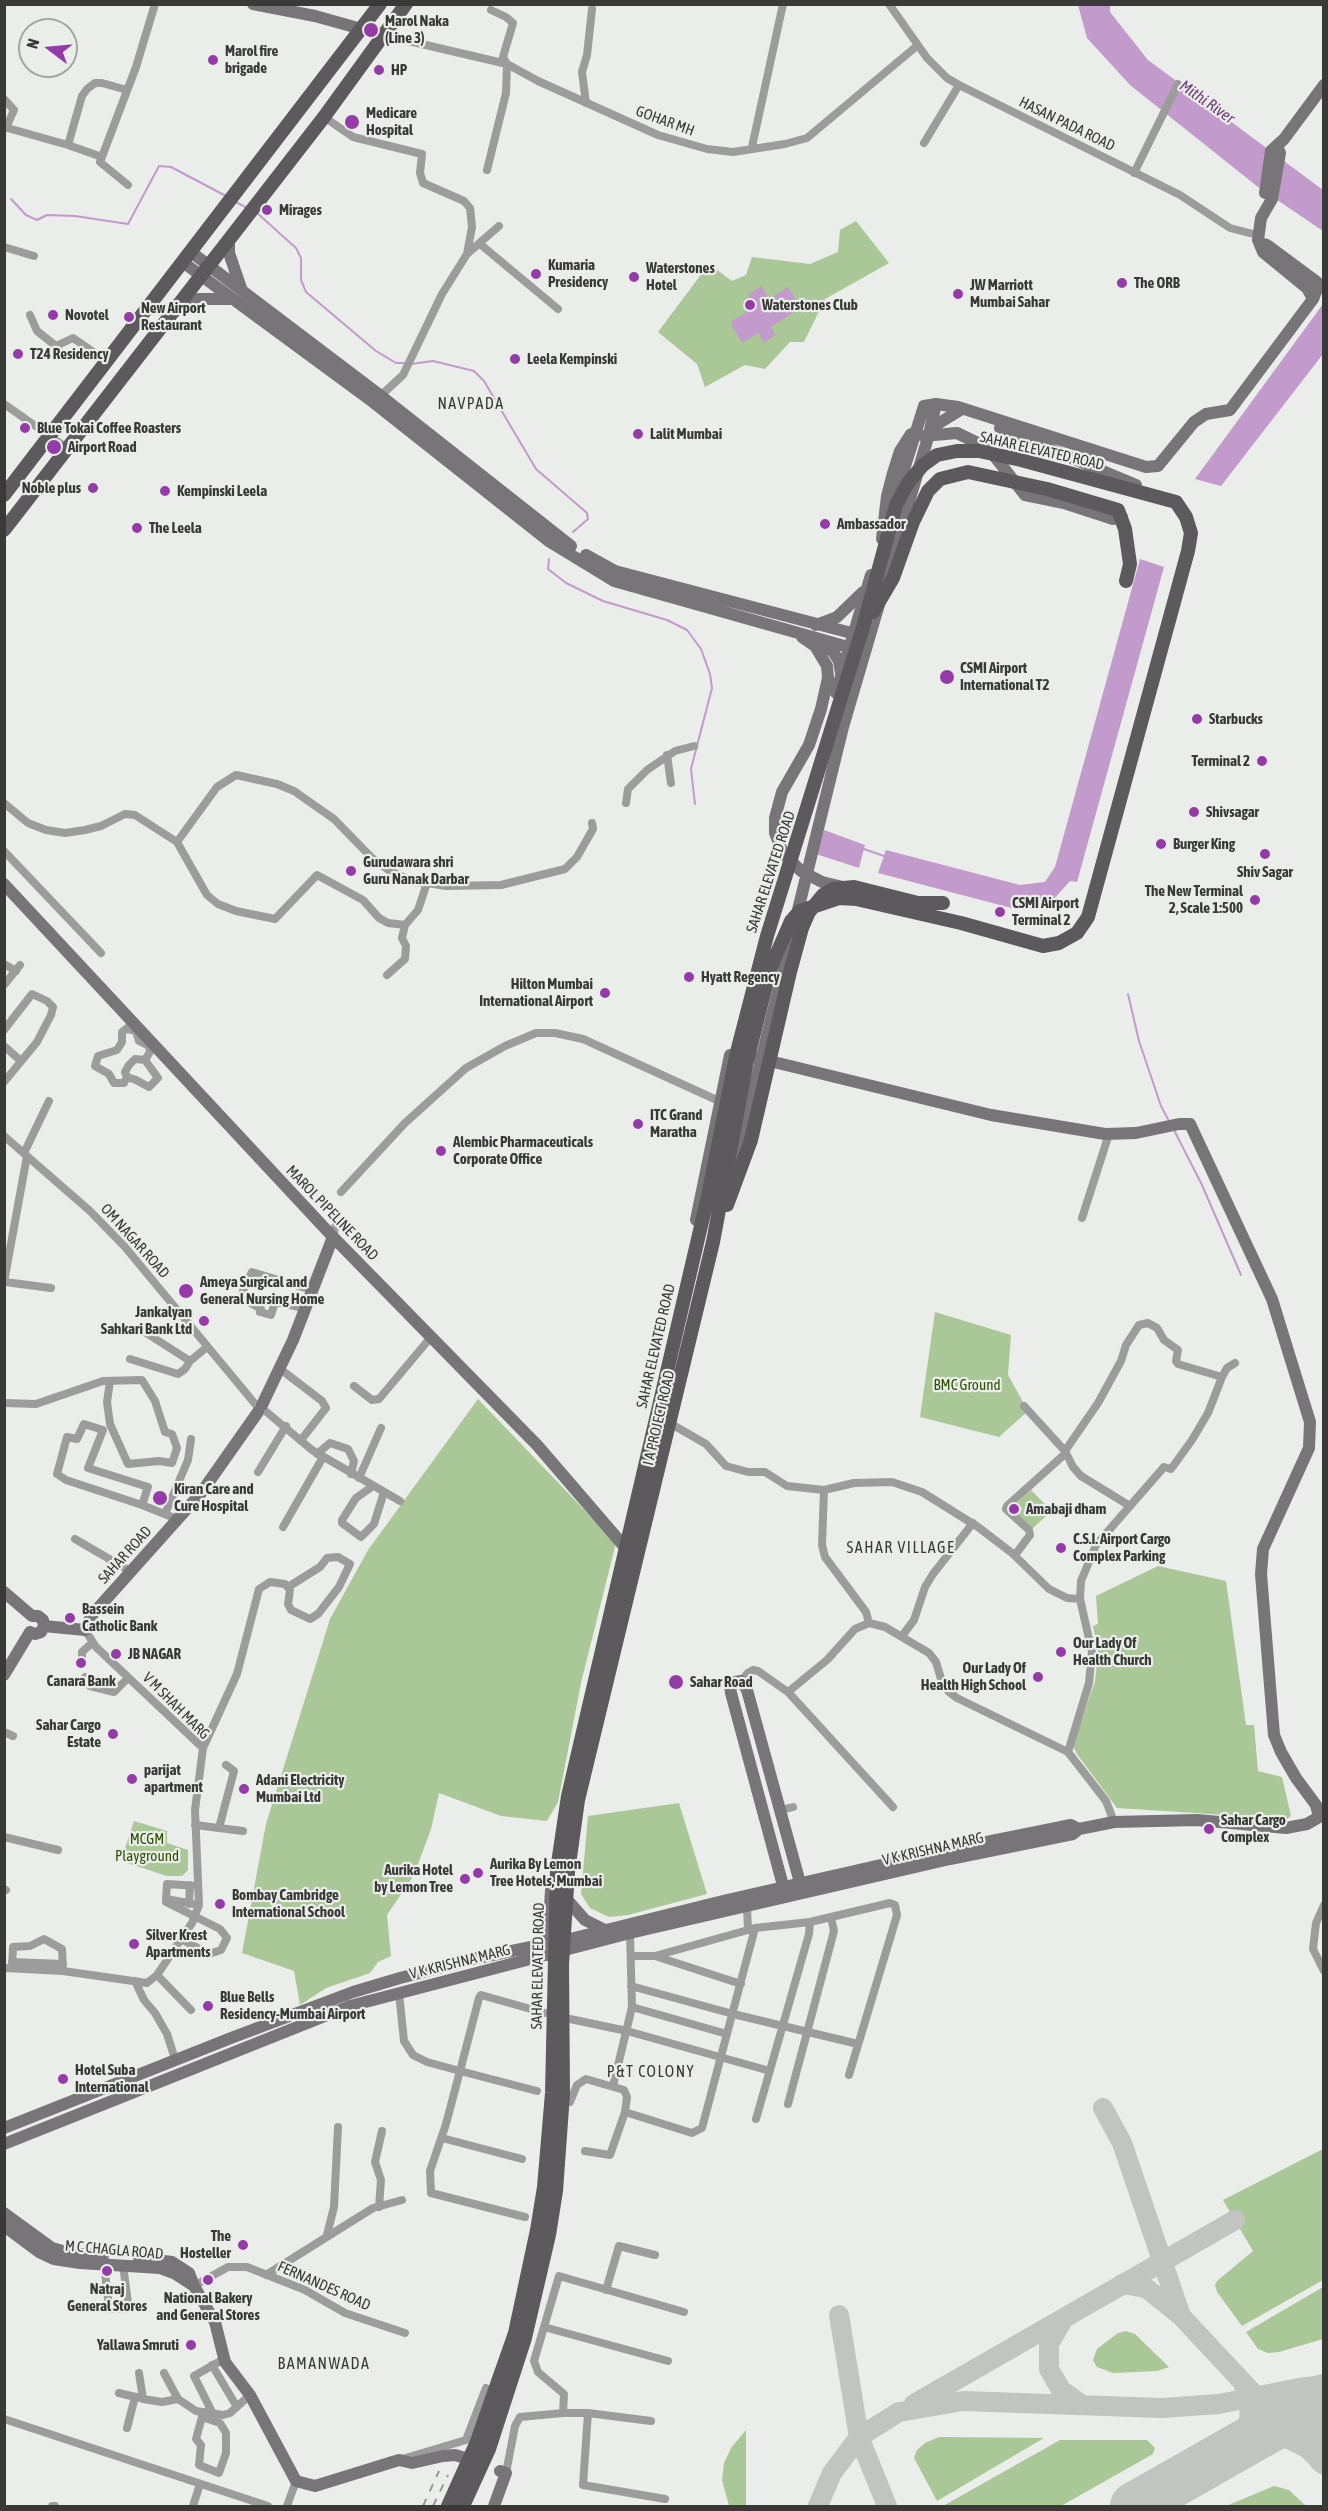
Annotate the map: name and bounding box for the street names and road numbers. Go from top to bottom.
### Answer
street label: HASAN PADA ROAD [1016,93,1118,155]
street label: GOHAR MH [633,102,697,140]
street label: SAHAR ELEVATED ROAD [978,428,1106,474]
street label: SAHAR ELEVATED ROAD [743,809,799,935]
street label: MAROL PIPELINE ROAD [282,1162,382,1264]
street label: OM NAGAR ROAD [97,1200,173,1282]
street label: SAHAR ELEVATED ROAD [633,1282,679,1410]
street label: I A PROJECT ROAD [639,1369,679,1467]
street label: SAHAR ROAD [95,1523,155,1587]
street label: V M SHAH MARG [139,1669,213,1743]
street label: V K KRISHNA MARG [881,1829,985,1869]
street label: SAHAR ELEVATED ROAD [528,1902,548,2030]
street label: V K KRISHNA MARG [408,1941,512,1983]
street label: M C CHAGLA ROAD [64,2237,164,2263]
street label: FERNANDES ROAD [275,2257,373,2315]

